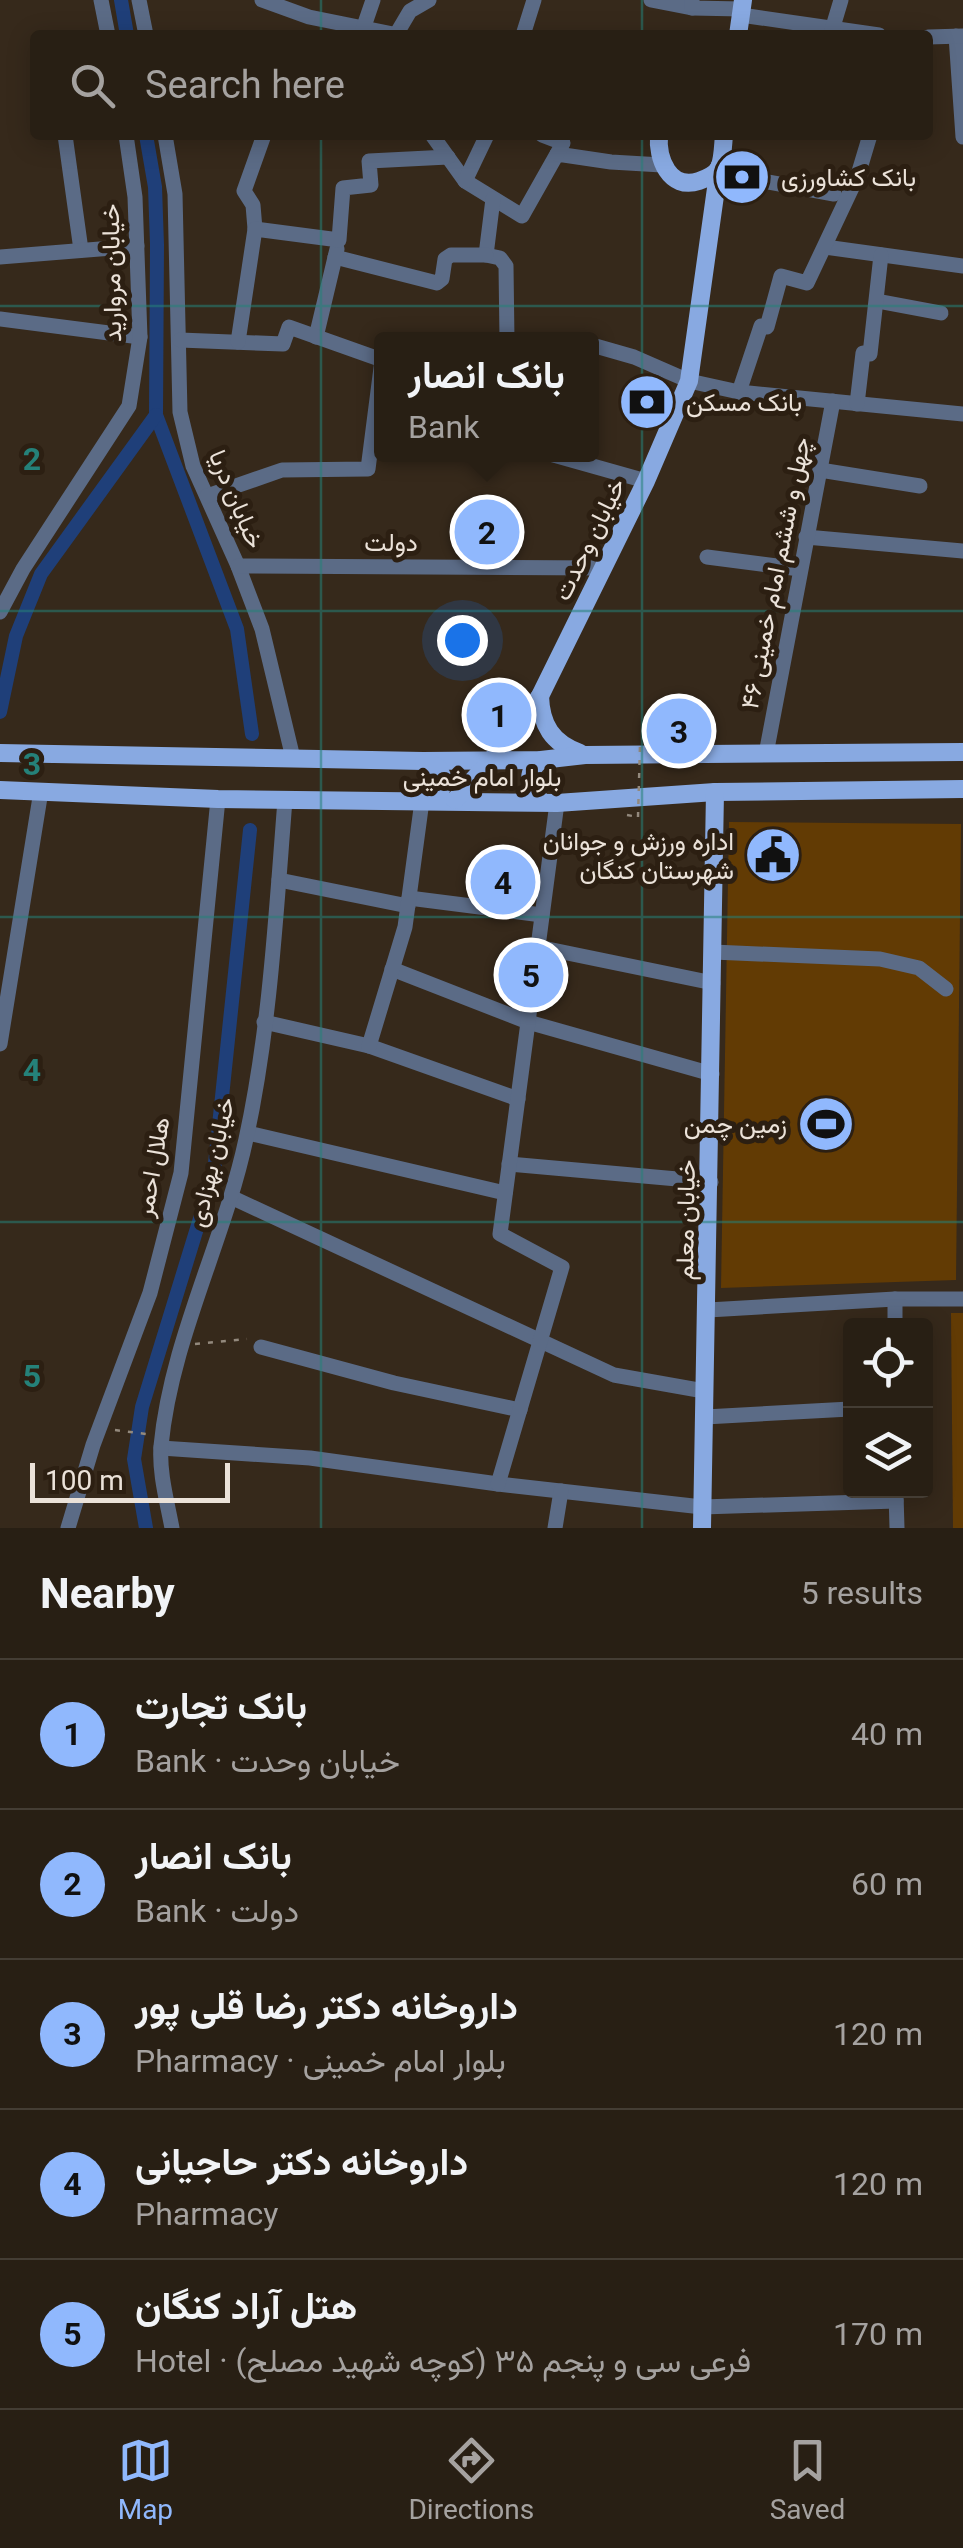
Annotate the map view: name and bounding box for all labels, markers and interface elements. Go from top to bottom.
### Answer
search box [30,30,933,140]
icon: search [65,58,120,113]
text: Search here [145,63,345,107]
bank icon: بانک کشاورزی [712,147,772,207]
place label: بانک کشاورزی [781,163,916,193]
street label: خیابان مروارید [96,203,128,343]
popup [374,332,599,462]
text: بانک انصار [408,353,565,397]
bank icon: بانک مسکن [617,372,677,432]
place label: بانک مسکن [686,388,802,418]
text: Bank [408,408,479,446]
street label: چهل و ششم امام خمینی ۴۶ [735,435,818,712]
text: 2 [23,440,41,478]
street label: خیابان دریا [202,446,270,553]
street label: خیابان وحدت [547,473,632,606]
pin: 2 [454,494,520,570]
street label: دولت [364,528,418,558]
your location [437,615,488,666]
pin: 1 [466,678,532,752]
pin: 3 [646,694,712,768]
text: 3 [23,745,41,783]
street label: بلوار امام خمینی [403,763,561,794]
public building icon: اداره ورزش و جوانان شهرستان کنگان [743,825,803,885]
place label: اداره ورزش و جوانان شهرستان کنگان [543,827,734,886]
pin: 4 [470,844,536,920]
pin: 5 [498,938,564,1012]
text: 4 [23,1051,41,1089]
street label: خیابان بهزادی [182,1094,242,1230]
sports icon: زمین چمن [796,1094,856,1154]
place label: زمین چمن [684,1110,787,1141]
street label: هلال احمر [129,1115,177,1221]
street label: خیابان معلم [670,1159,703,1281]
map controls [843,1318,933,1498]
button: locate [843,1318,933,1408]
text: 5 [23,1357,41,1395]
button: layers [843,1408,933,1498]
scale bar [30,1458,230,1502]
text: 100 m [45,1464,124,1497]
text: Nearby [40,1569,175,1618]
text: 5 results [801,1574,923,1612]
text: بانک تجارت [135,1684,307,1728]
text: 1 [63,1715,82,1753]
text: 40 m [851,1715,923,1753]
text: Bank · خیابان وحدت [135,1742,400,1780]
text: بانک انصار [135,1834,292,1878]
text: 2 [63,1865,82,1903]
text: 60 m [851,1865,923,1903]
text: Bank · دولت [135,1892,299,1930]
text: داروخانه دکتر رضا قلی پور [135,1984,518,2028]
text: 3 [63,2015,82,2053]
text: 120 m [833,2015,923,2053]
text: Pharmacy · بلوار امام خمینی [135,2042,506,2080]
text: داروخانه دکتر حاجیانی [135,2140,468,2184]
text: 4 [63,2165,82,2203]
text: 120 m [833,2165,923,2203]
text: Pharmacy [135,2195,278,2233]
text: هتل آراد کنگان [135,2284,357,2328]
text: 5 [63,2315,82,2353]
text: 170 m [833,2315,923,2353]
text: Hotel · فرعی سی و پنجم ۳۵ (کوچه شهید مصلح) [135,2342,751,2380]
tab: Map [118,2433,173,2526]
tab: Directions [408,2433,534,2526]
tab: Saved [770,2433,845,2526]

